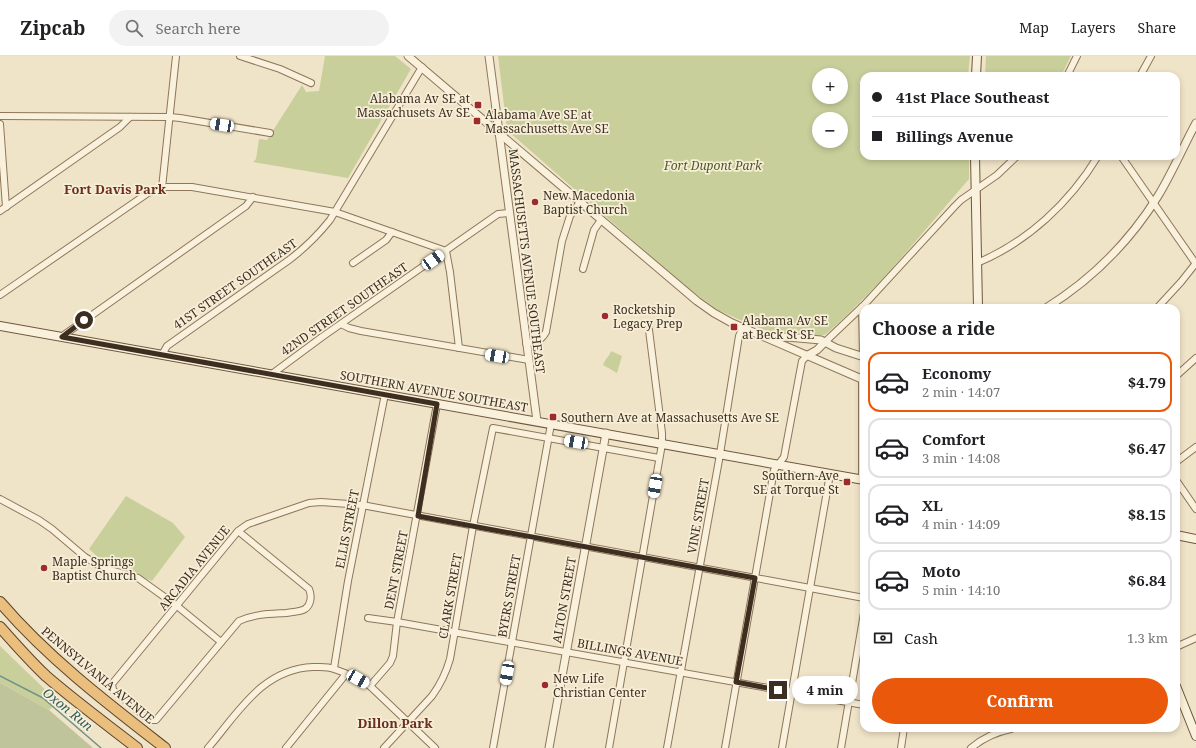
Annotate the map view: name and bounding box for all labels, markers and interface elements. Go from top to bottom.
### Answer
search box [109,10,389,46]
text: Zipcab [20,15,85,41]
icon: search [123,17,145,39]
text: Search here [155,18,241,38]
text: Map [1019,18,1049,37]
text: Layers [1071,18,1116,37]
text: Share [1138,18,1176,37]
map controls [812,68,848,148]
button: + [812,68,848,104]
text: 41st Place Southeast [896,87,1049,107]
place label: Alabama Av SE at Massachusets Av SE [357,90,470,121]
marker: Alabama Av SE at Massachusets Av SE [473,100,483,110]
place label: Alabama Ave SE at Massachusetts Ave SE [485,106,609,137]
button: − [812,112,848,148]
marker: Alabama Ave SE at Massachusetts Ave SE [472,116,482,126]
car [209,117,235,133]
text: Billings Avenue [896,126,1013,146]
street label: MASSACHUSETTS AVENUE SOUTHEAST [505,148,549,375]
park label: Fort Dupont Park [663,157,763,174]
district label: Fort Davis Park [64,180,167,198]
place label: New Macedonia Baptist Church [543,187,635,218]
marker: New Macedonia Baptist Church [530,197,540,207]
street label: 41ST STREET SOUTHEAST [170,234,301,333]
car [420,248,446,272]
street label: 42ND STREET SOUTHEAST [277,258,412,360]
place label: Rocketship Legacy Prep [613,301,683,332]
route start [75,311,93,329]
marker: Rocketship Legacy Prep [600,311,610,321]
place label: Alabama Av SE at Beck St SE [742,312,828,343]
text: Choose a ride [872,316,995,340]
marker: Alabama Av SE at Beck St SE [729,322,739,332]
car [484,348,510,364]
text: Economy [922,363,991,383]
icon: car [874,364,910,400]
street label: SOUTHERN AVENUE SOUTHEAST [339,366,530,416]
text: $4.79 [1128,372,1166,392]
text: 2 min · 14:07 [922,383,1000,401]
place label: Southern Ave at Massachusetts Ave SE [561,409,779,426]
marker: Southern Ave at Massachusetts Ave SE [548,412,558,422]
text: Comfort [922,429,985,449]
icon: car [874,430,910,466]
car [563,434,589,450]
text: $6.47 [1128,438,1166,458]
text: 3 min · 14:08 [922,449,1000,467]
place label: Southern Ave SE at Torque St [753,467,839,498]
car [647,473,663,499]
street label: VINE STREET [683,476,713,555]
marker: Southern Ave SE at Torque St [842,477,852,487]
street label: ELLIS STREET [331,487,363,570]
text: XL [922,495,943,515]
icon: car [874,496,910,532]
text: $8.15 [1128,504,1166,524]
text: 4 min · 14:09 [922,515,1000,533]
street label: ARCADIA AVENUE [154,522,234,614]
street label: DENT STREET [380,529,412,611]
street label: CLARK STREET [434,551,466,640]
place label: Maple Springs Baptist Church [52,553,137,584]
street label: BYERS STREET [493,553,525,639]
street label: ALTON STREET [548,555,580,644]
text: Moto [922,561,961,581]
icon: car [874,562,910,598]
marker: Maple Springs Baptist Church [39,563,49,573]
text: $6.84 [1128,570,1166,590]
text: 5 min · 14:10 [922,581,1000,599]
street label: PENNSYLVANIA AVENUE [38,623,158,727]
icon: cash [872,627,894,649]
text: Cash [904,628,938,648]
text: 1.3 km [1127,629,1168,647]
street label: BILLINGS AVENUE [576,634,684,670]
car [499,660,515,686]
car [345,668,371,690]
place label: New Life Christian Center [553,670,647,701]
callout: 4 min [792,676,858,704]
button: Confirm [872,678,1168,724]
marker: New Life Christian Center [540,680,550,690]
route end [769,681,787,699]
text: 4 min [807,681,843,699]
water label: Oxon Run [39,683,97,735]
district label: Dillon Park [358,714,433,732]

